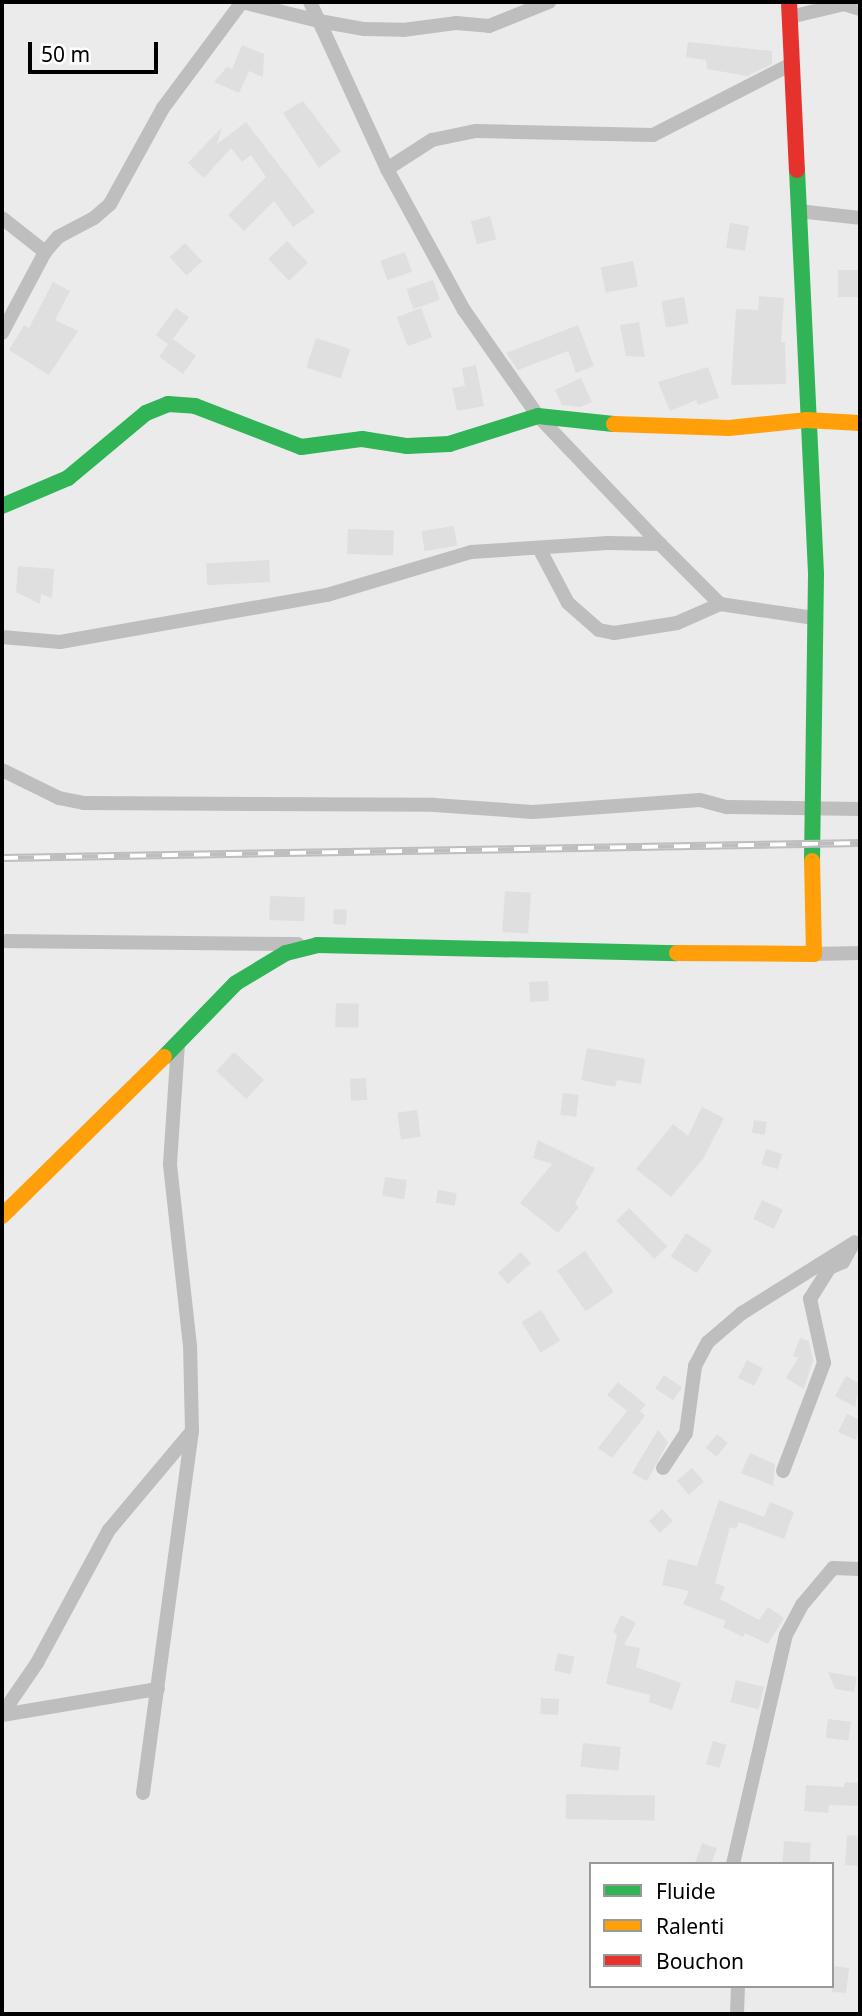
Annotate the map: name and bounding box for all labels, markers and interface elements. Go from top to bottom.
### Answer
scale bar [32,28,161,72]
text: 50 m [41,40,90,68]
legend [589,1862,834,1988]
text: Fluide [656,1877,715,1905]
text: Ralenti [656,1912,724,1940]
text: Bouchon [656,1947,744,1975]

